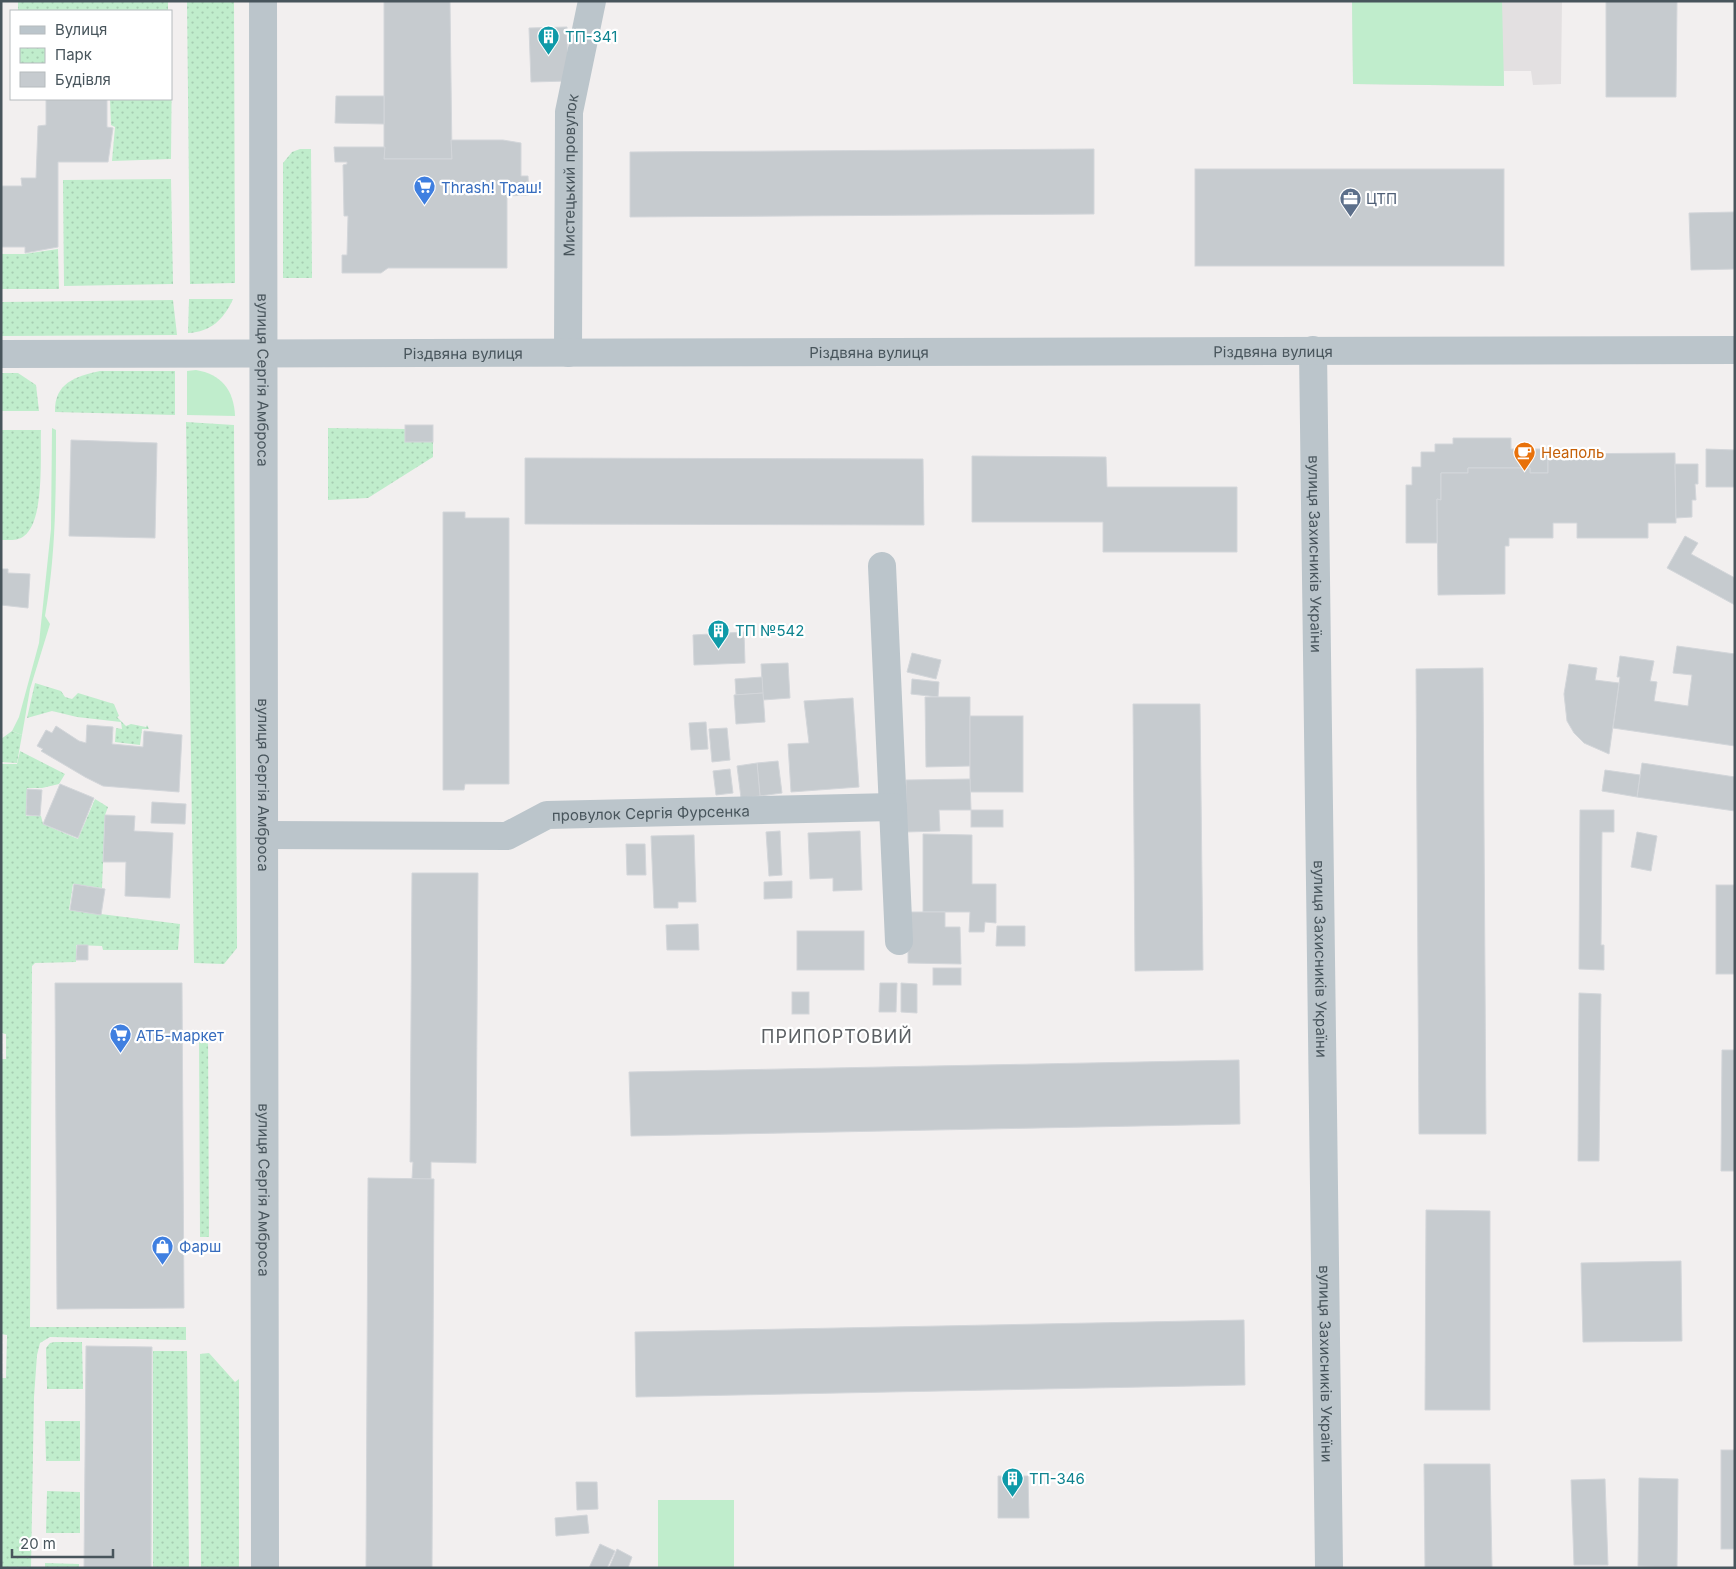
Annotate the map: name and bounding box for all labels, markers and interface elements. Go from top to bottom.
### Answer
legend [10,10,172,100]
text: Вулиця [55,20,107,39]
building icon: ТП-341 [537,24,561,55]
place label: ТП-341 [565,27,617,46]
text: Парк [55,45,92,64]
text: Будівля [55,70,111,89]
street label: Мистецький провулок [559,92,582,257]
supermarket icon: Thrash! Траш! [413,175,437,206]
place label: Thrash! Траш! [441,178,542,197]
office icon: ЦТП [1338,186,1362,217]
place label: ЦТП [1366,189,1397,208]
street label: вулиця Сергія Амброса [254,293,273,467]
street label: Різдвяна вулиця [1213,341,1333,361]
street label: Різдвяна вулиця [809,342,929,362]
street label: Різдвяна вулиця [403,343,523,363]
cafe icon: Неаполь [1513,440,1537,471]
place label: Неаполь [1541,443,1604,462]
street label: вулиця Захисників України [1305,455,1326,653]
building icon: ТП №542 [707,618,731,649]
place label: ТП №542 [735,621,804,640]
street label: вулиця Сергія Амброса [254,698,274,872]
street label: провулок Сергія Фурсенка [552,801,750,824]
street label: вулиця Захисників України [1310,860,1332,1058]
supermarket icon: АТБ-маркет [108,1023,132,1054]
district label: ПРИПОРТОВИЙ [761,1025,913,1047]
place label: АТБ-маркет [136,1026,224,1045]
street label: вулиця Сергія Амброса [255,1103,274,1277]
shop icon: Фарш [151,1234,175,1265]
place label: Фарш [179,1237,221,1256]
street label: вулиця Захисників України [1316,1265,1337,1463]
building icon: ТП-346 [1001,1466,1025,1497]
place label: ТП-346 [1029,1469,1085,1488]
scale bar [12,1526,114,1558]
text: 20 m [20,1534,56,1553]

